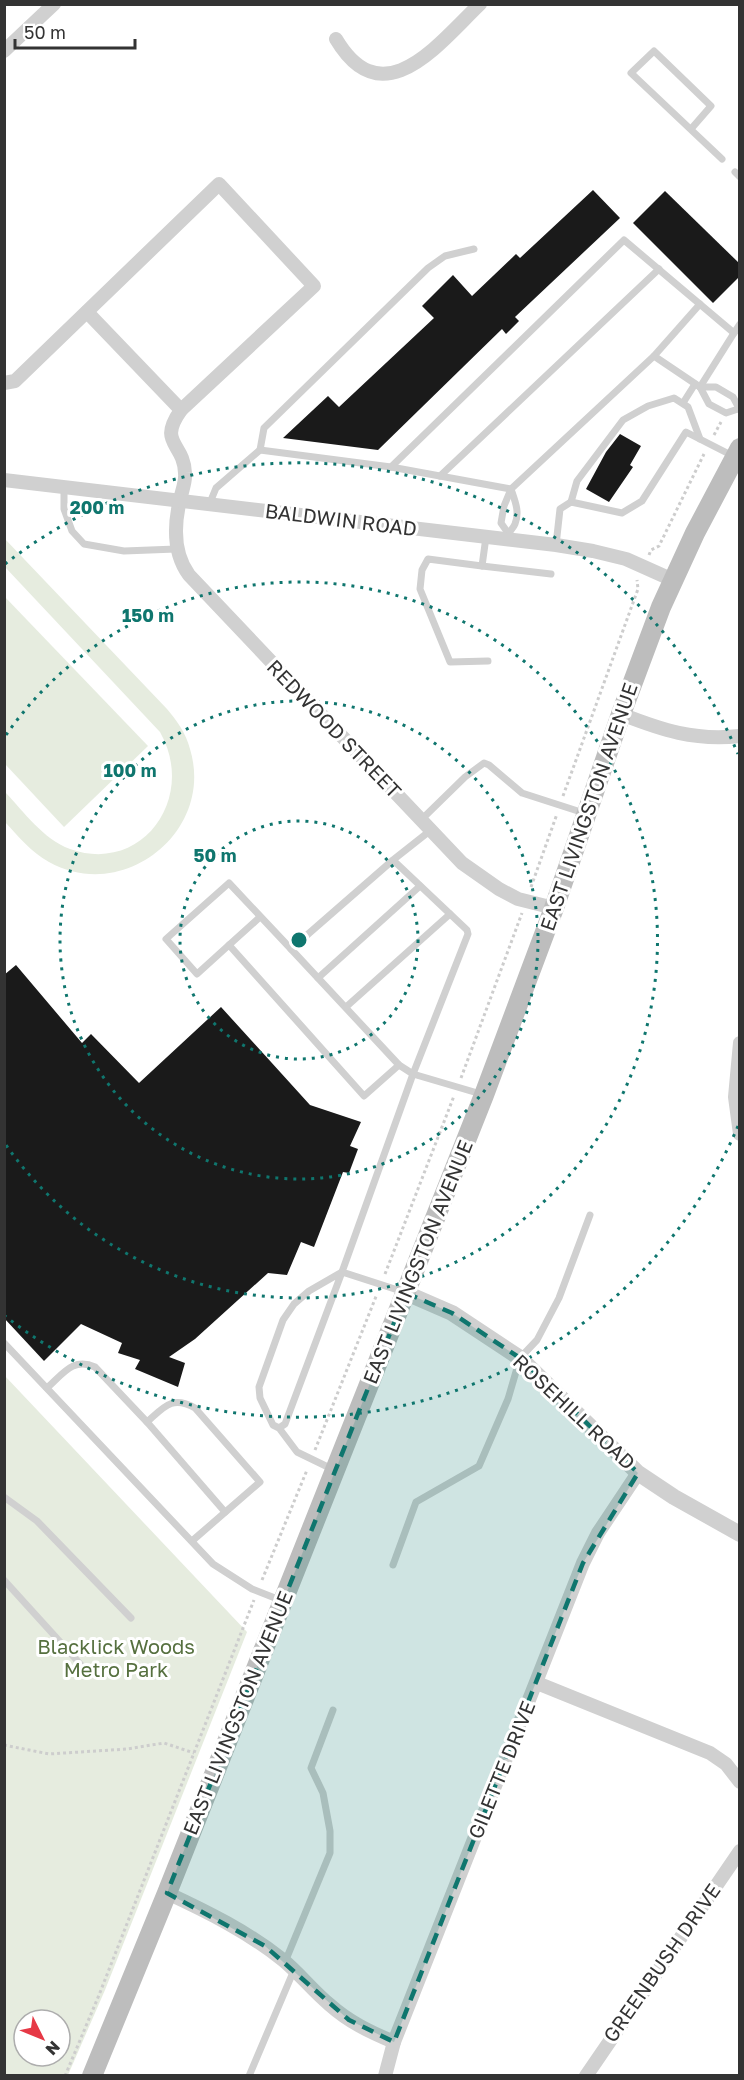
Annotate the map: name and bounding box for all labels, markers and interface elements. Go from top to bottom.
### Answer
scale bar [15,12,135,50]
text: 50 m [24,21,66,43]
text: 200 m [70,496,124,518]
street label: BALDWIN ROAD [264,498,418,540]
text: 150 m [122,604,174,626]
street label: REDWOOD STREET [263,654,407,802]
street label: EAST LIVINGSTON AVENUE [534,679,642,934]
text: 100 m [104,759,156,781]
text: 50 m [194,844,236,866]
centre of rings [289,930,309,950]
street label: EAST LIVINGSTON AVENUE [357,1136,477,1387]
street label: ROSEHILL ROAD [509,1349,641,1474]
street label: EAST LIVINGSTON AVENUE [177,1587,297,1838]
park label: Blacklick Woods Metro Park [37,1634,195,1681]
street label: GILETTE DRIVE [463,1697,540,1842]
street label: GREENBUSH DRIVE [597,1879,725,2046]
north arrow [12,2008,72,2068]
text: N [42,2037,64,2060]

